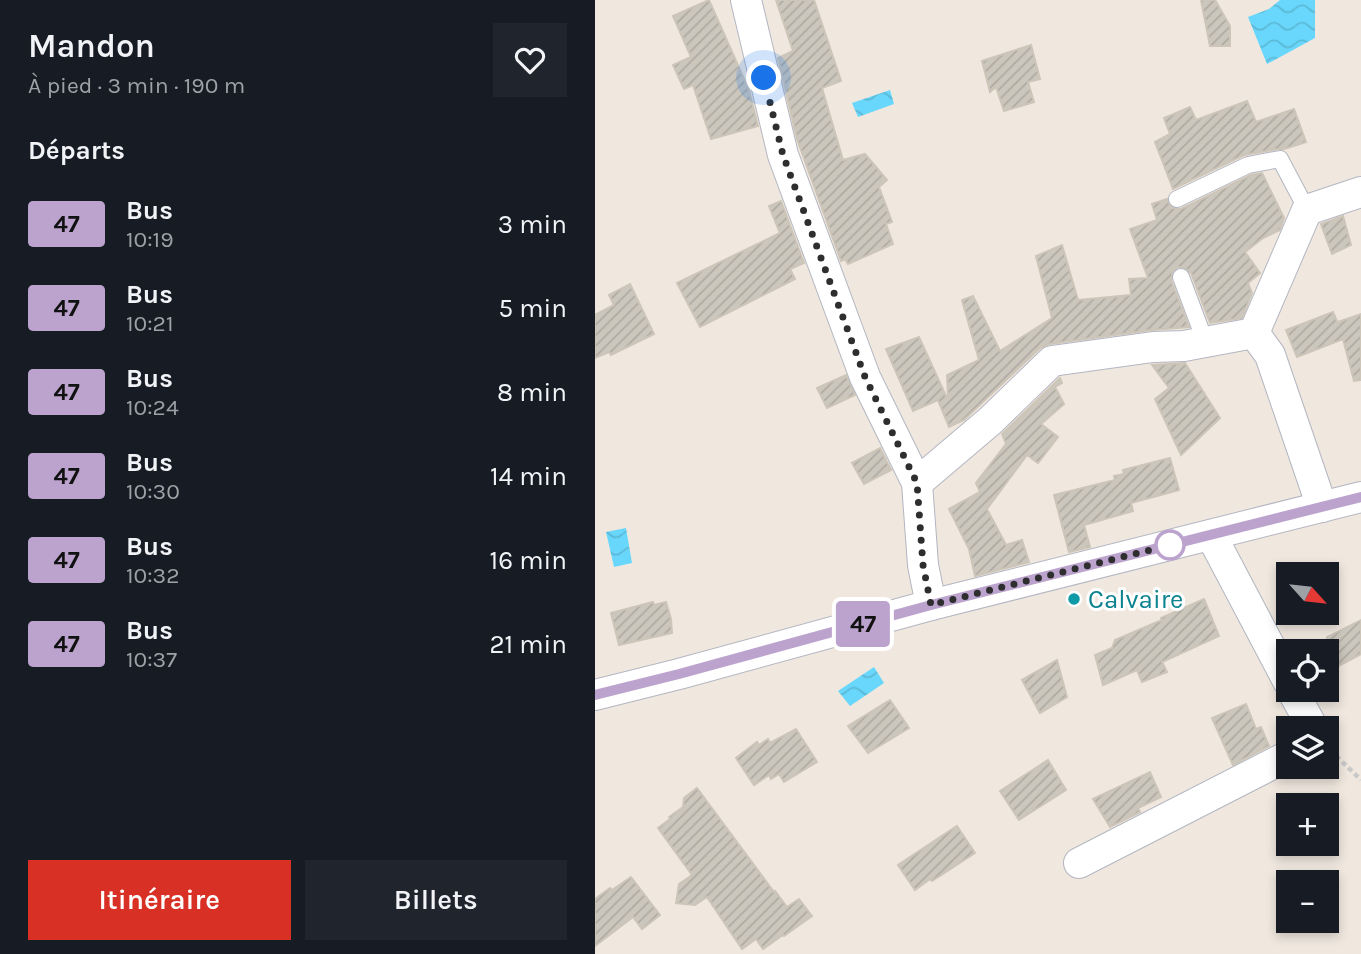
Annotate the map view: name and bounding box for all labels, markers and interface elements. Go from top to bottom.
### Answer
button: heart [493,23,567,97]
text: Mandon [28,27,155,65]
your location [746,60,781,95]
text: À pied · 3 min · 190 m [28,72,245,99]
text: Départs [28,135,125,166]
text: Bus [126,195,173,226]
text: 3 min [498,209,567,240]
text: 47 [53,210,80,238]
text: 10:19 [126,226,174,253]
text: Bus [126,279,173,310]
text: 5 min [498,293,567,324]
text: 47 [53,294,80,322]
text: 10:21 [126,310,173,337]
text: Bus [126,363,173,394]
text: 8 min [497,377,567,408]
text: 47 [53,378,80,406]
text: 10:24 [126,394,179,421]
text: Bus [126,447,173,478]
text: 14 min [490,461,567,492]
text: 47 [53,462,80,490]
text: 10:30 [126,478,180,505]
unlabelled marker [1155,530,1185,560]
text: Bus [126,531,173,562]
text: 16 min [490,545,567,576]
text: 47 [53,546,80,574]
text: 10:32 [126,562,179,589]
north arrow [1276,562,1339,625]
map controls [1276,562,1339,933]
place label: Calvaire [1088,584,1183,615]
marker: Calvaire [1066,591,1082,607]
line badge: 47 [831,601,895,647]
text: 47 [850,610,876,638]
text: Bus [126,615,173,646]
text: 21 min [489,629,567,660]
text: 47 [53,630,80,658]
button: locate [1276,639,1339,702]
text: 10:37 [126,646,177,673]
button: layers [1276,716,1339,779]
button: + [1276,793,1339,856]
button: Itinéraire [28,860,291,940]
button: Billets [305,860,567,940]
button: − [1276,870,1339,933]

